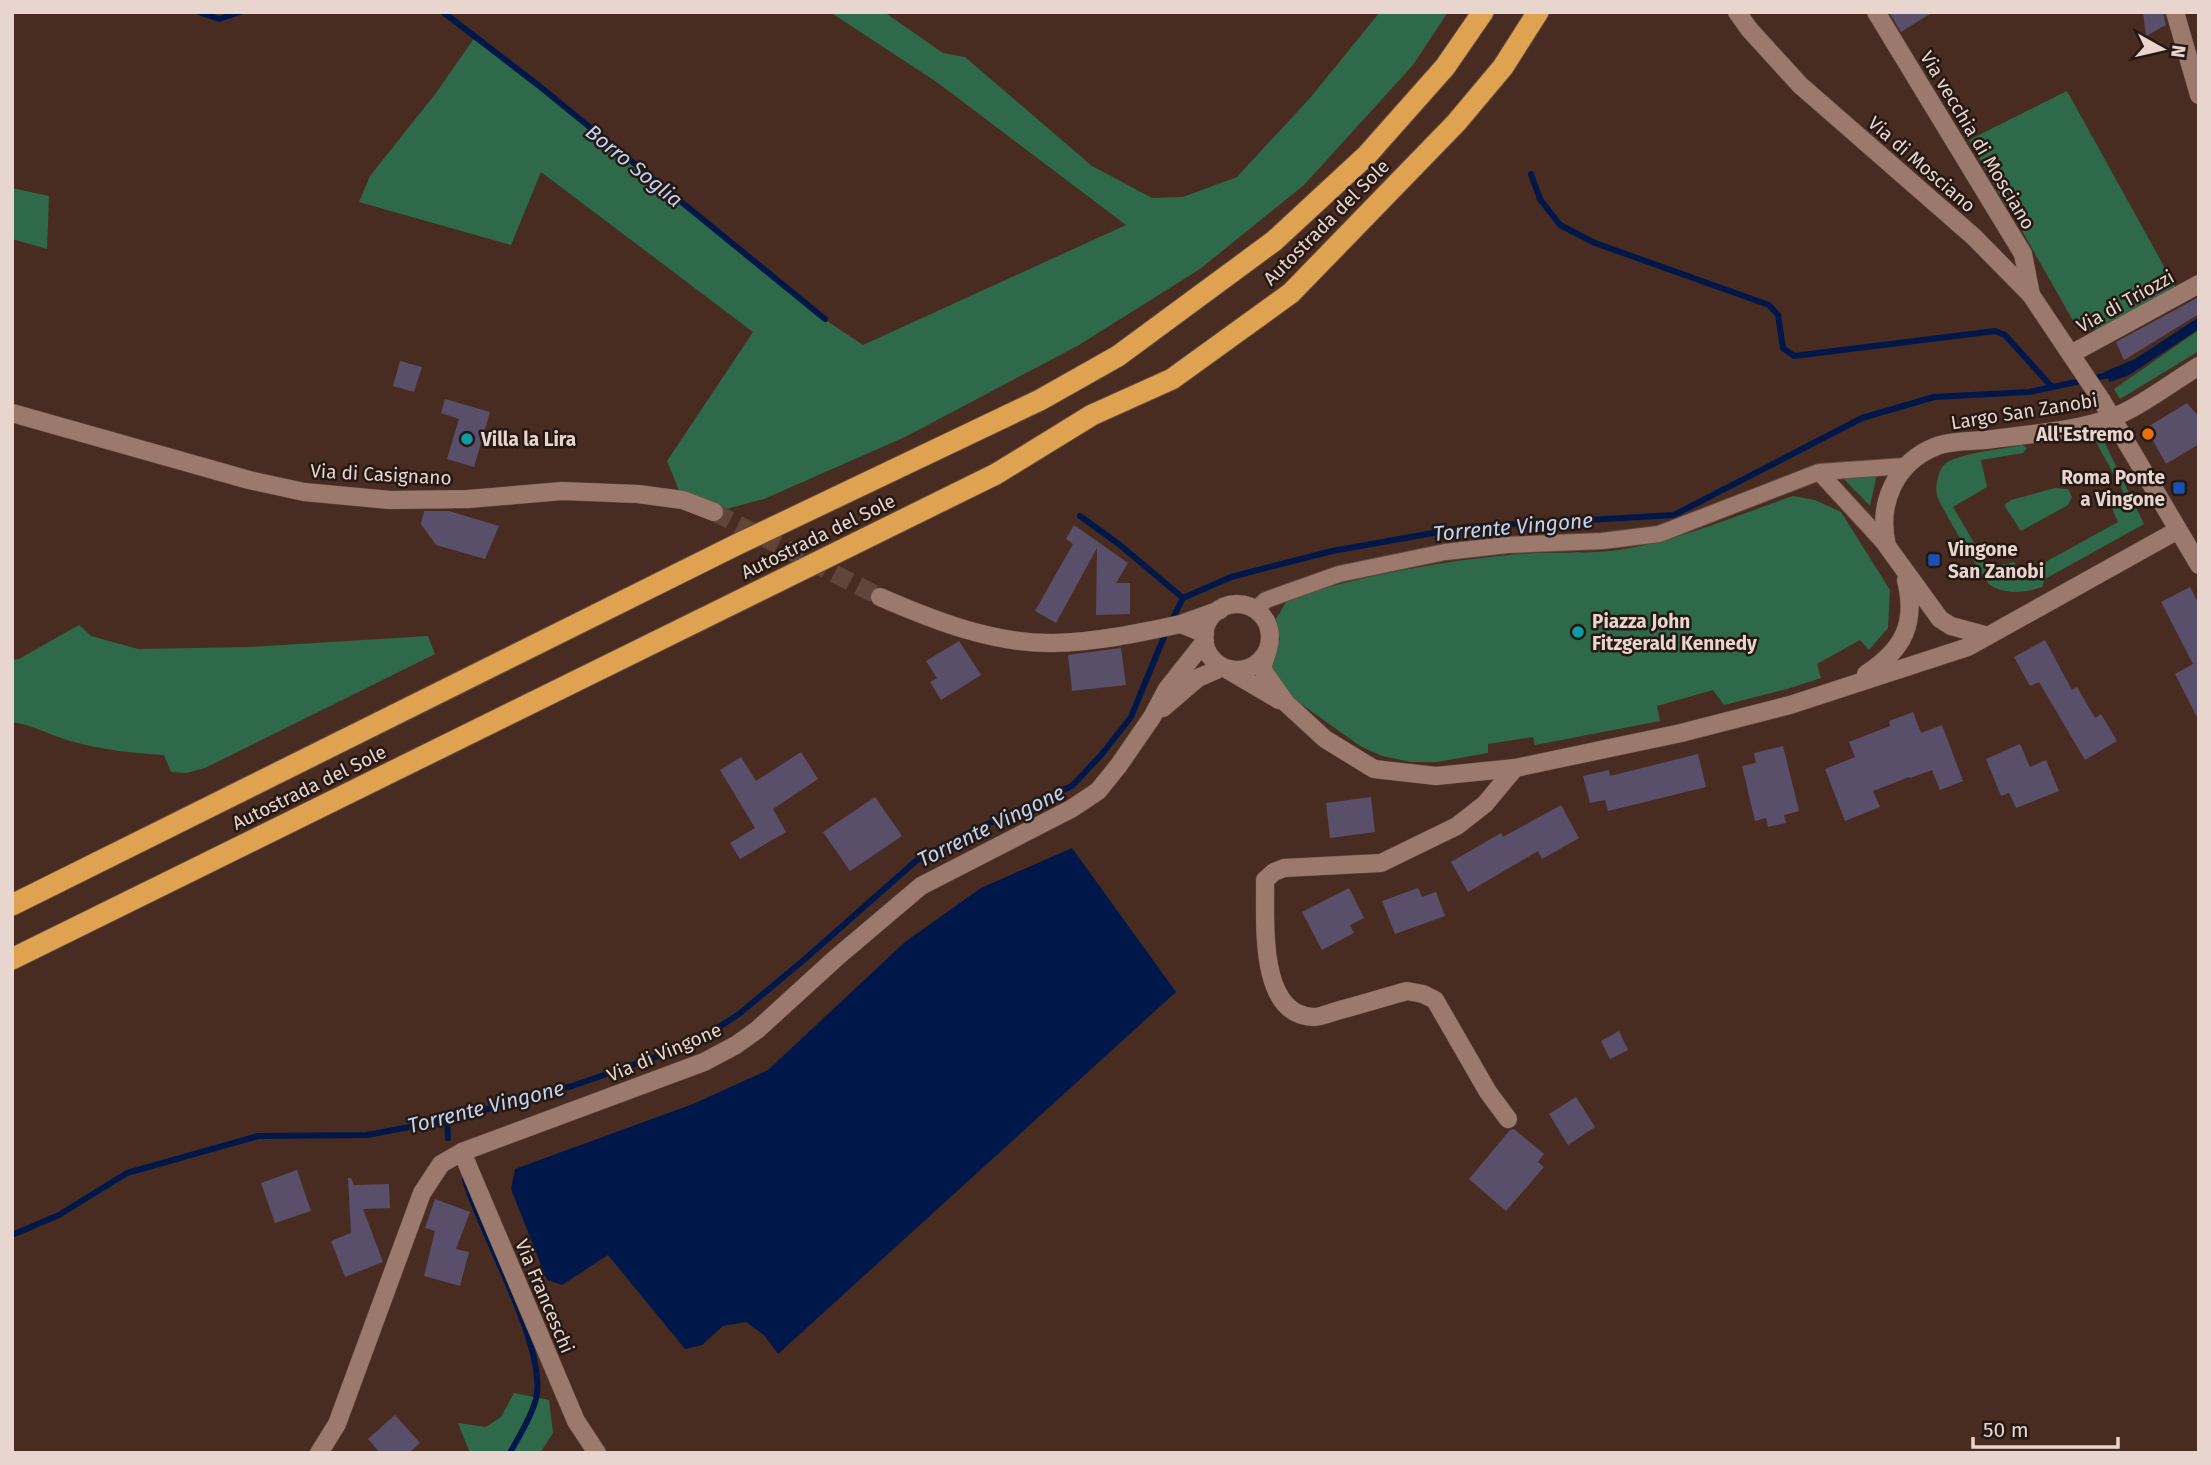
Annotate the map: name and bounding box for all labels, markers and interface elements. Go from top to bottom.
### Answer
north arrow [2127,14,2197,84]
text: N [2166,43,2191,59]
street label: Via vecchia di Mosciano [1915,47,2040,234]
street label: Via di Mosciano [1863,111,1980,217]
water label: Borro Soglia [580,119,688,213]
street label: Autostrada del Sole [1259,155,1394,290]
street label: Via di Triozzi [2072,265,2178,338]
street label: Largo San Zanobi [1949,389,2099,434]
place label: All'Estremo [2035,423,2134,446]
marker: All'Estremo [2140,426,2156,442]
place label: Villa la Lira [480,428,576,451]
marker: Villa la Lira [459,431,475,447]
street label: Via di Casignano [310,459,452,490]
place label: Roma Ponte a Vingone [2061,466,2165,511]
marker: Roma Ponte a Vingone [2171,480,2187,496]
street label: Autostrada del Sole [737,489,899,584]
water label: Torrente Vingone [1432,507,1594,547]
place label: Vingone San Zanobi [1947,538,2044,583]
marker: Vingone San Zanobi [1926,552,1942,568]
place label: Piazza John Fitzgerald Kennedy [1592,610,1757,655]
marker: Piazza John Fitzgerald Kennedy [1570,624,1586,640]
street label: Autostrada del Sole [228,740,390,835]
water label: Torrente Vingone [913,779,1069,873]
street label: Via di Vingone [603,1018,725,1087]
water label: Torrente Vingone [405,1075,567,1139]
street label: Via Franceschi [510,1236,579,1357]
scale bar [1973,1406,2118,1450]
text: 50 m [1983,1417,2029,1443]

